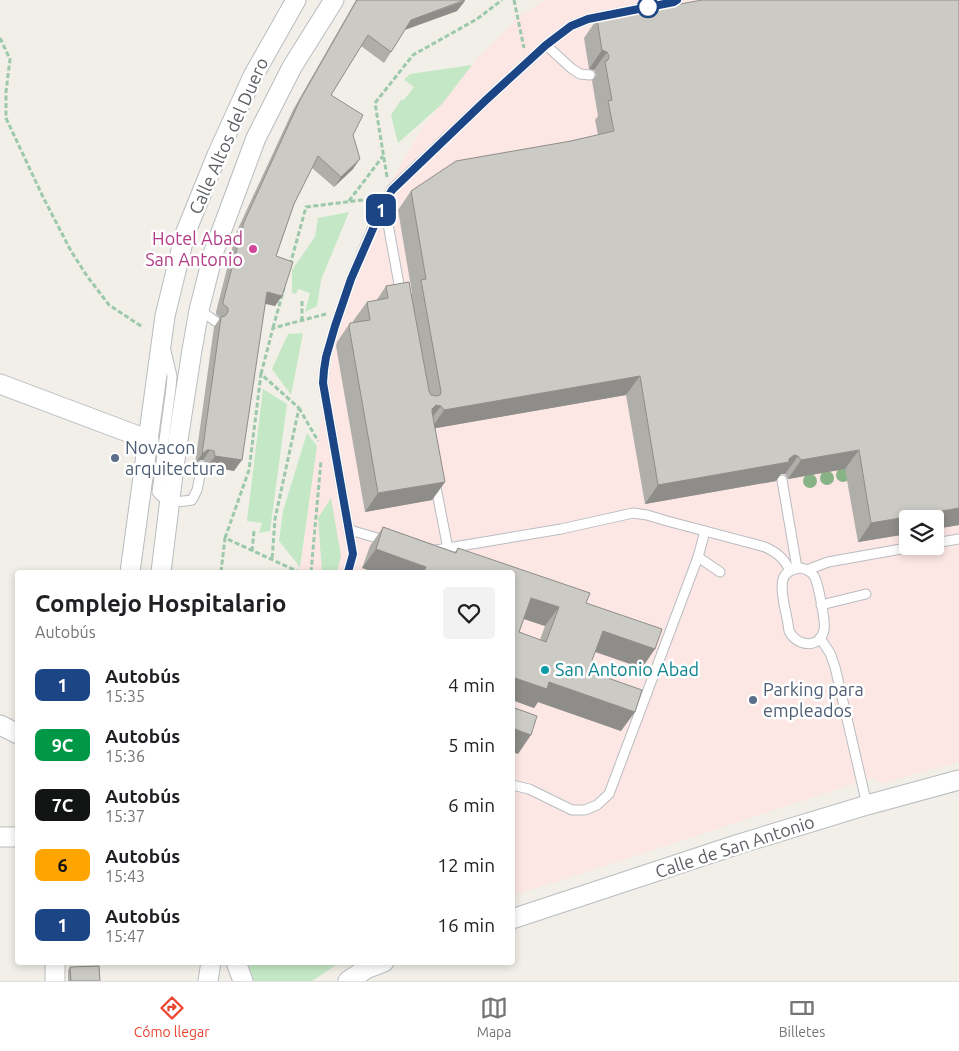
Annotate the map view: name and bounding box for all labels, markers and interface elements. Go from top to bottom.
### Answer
unlabelled marker [637,0,659,18]
street label: Calle Altos del Duero [185,54,272,217]
line badge: 1 [365,194,397,226]
text: 1 [376,200,386,220]
place label: Hotel Abad San Antonio [145,228,243,269]
marker: Hotel Abad San Antonio [247,243,259,255]
place label: Novacon arquitectura [125,437,225,478]
marker: Novacon arquitectura [109,452,121,464]
map controls [899,510,944,555]
button: layers [899,510,944,555]
button: heart [443,587,495,639]
text: Complejo Hospitalario [35,590,286,617]
text: Autobús [35,623,96,641]
place label: San Antonio Abad [555,659,699,679]
marker: San Antonio Abad [539,664,551,676]
text: Autobús [105,665,180,687]
text: 4 min [448,674,495,696]
text: 1 [57,675,68,695]
place label: Parking para empleados [763,679,864,720]
text: 15:35 [105,687,145,705]
marker: Parking para empleados [747,694,759,706]
text: Autobús [105,725,180,747]
text: 5 min [448,734,495,756]
text: 9C [52,735,73,755]
text: 15:36 [105,747,145,765]
text: Autobús [105,785,180,807]
text: 6 min [448,794,495,816]
text: 7C [52,795,73,815]
text: 15:37 [105,807,145,825]
street label: Calle de San Antonio [653,811,817,881]
text: Autobús [105,845,180,867]
text: 12 min [437,854,495,876]
text: 6 [57,855,68,875]
text: 15:43 [105,867,145,885]
text: Autobús [105,905,180,927]
text: 16 min [437,914,495,936]
text: 1 [57,915,68,935]
text: 15:47 [105,927,145,945]
tab: Cómo llegar [134,994,209,1040]
tab: Mapa [477,994,511,1040]
tab: Billetes [779,994,825,1040]

